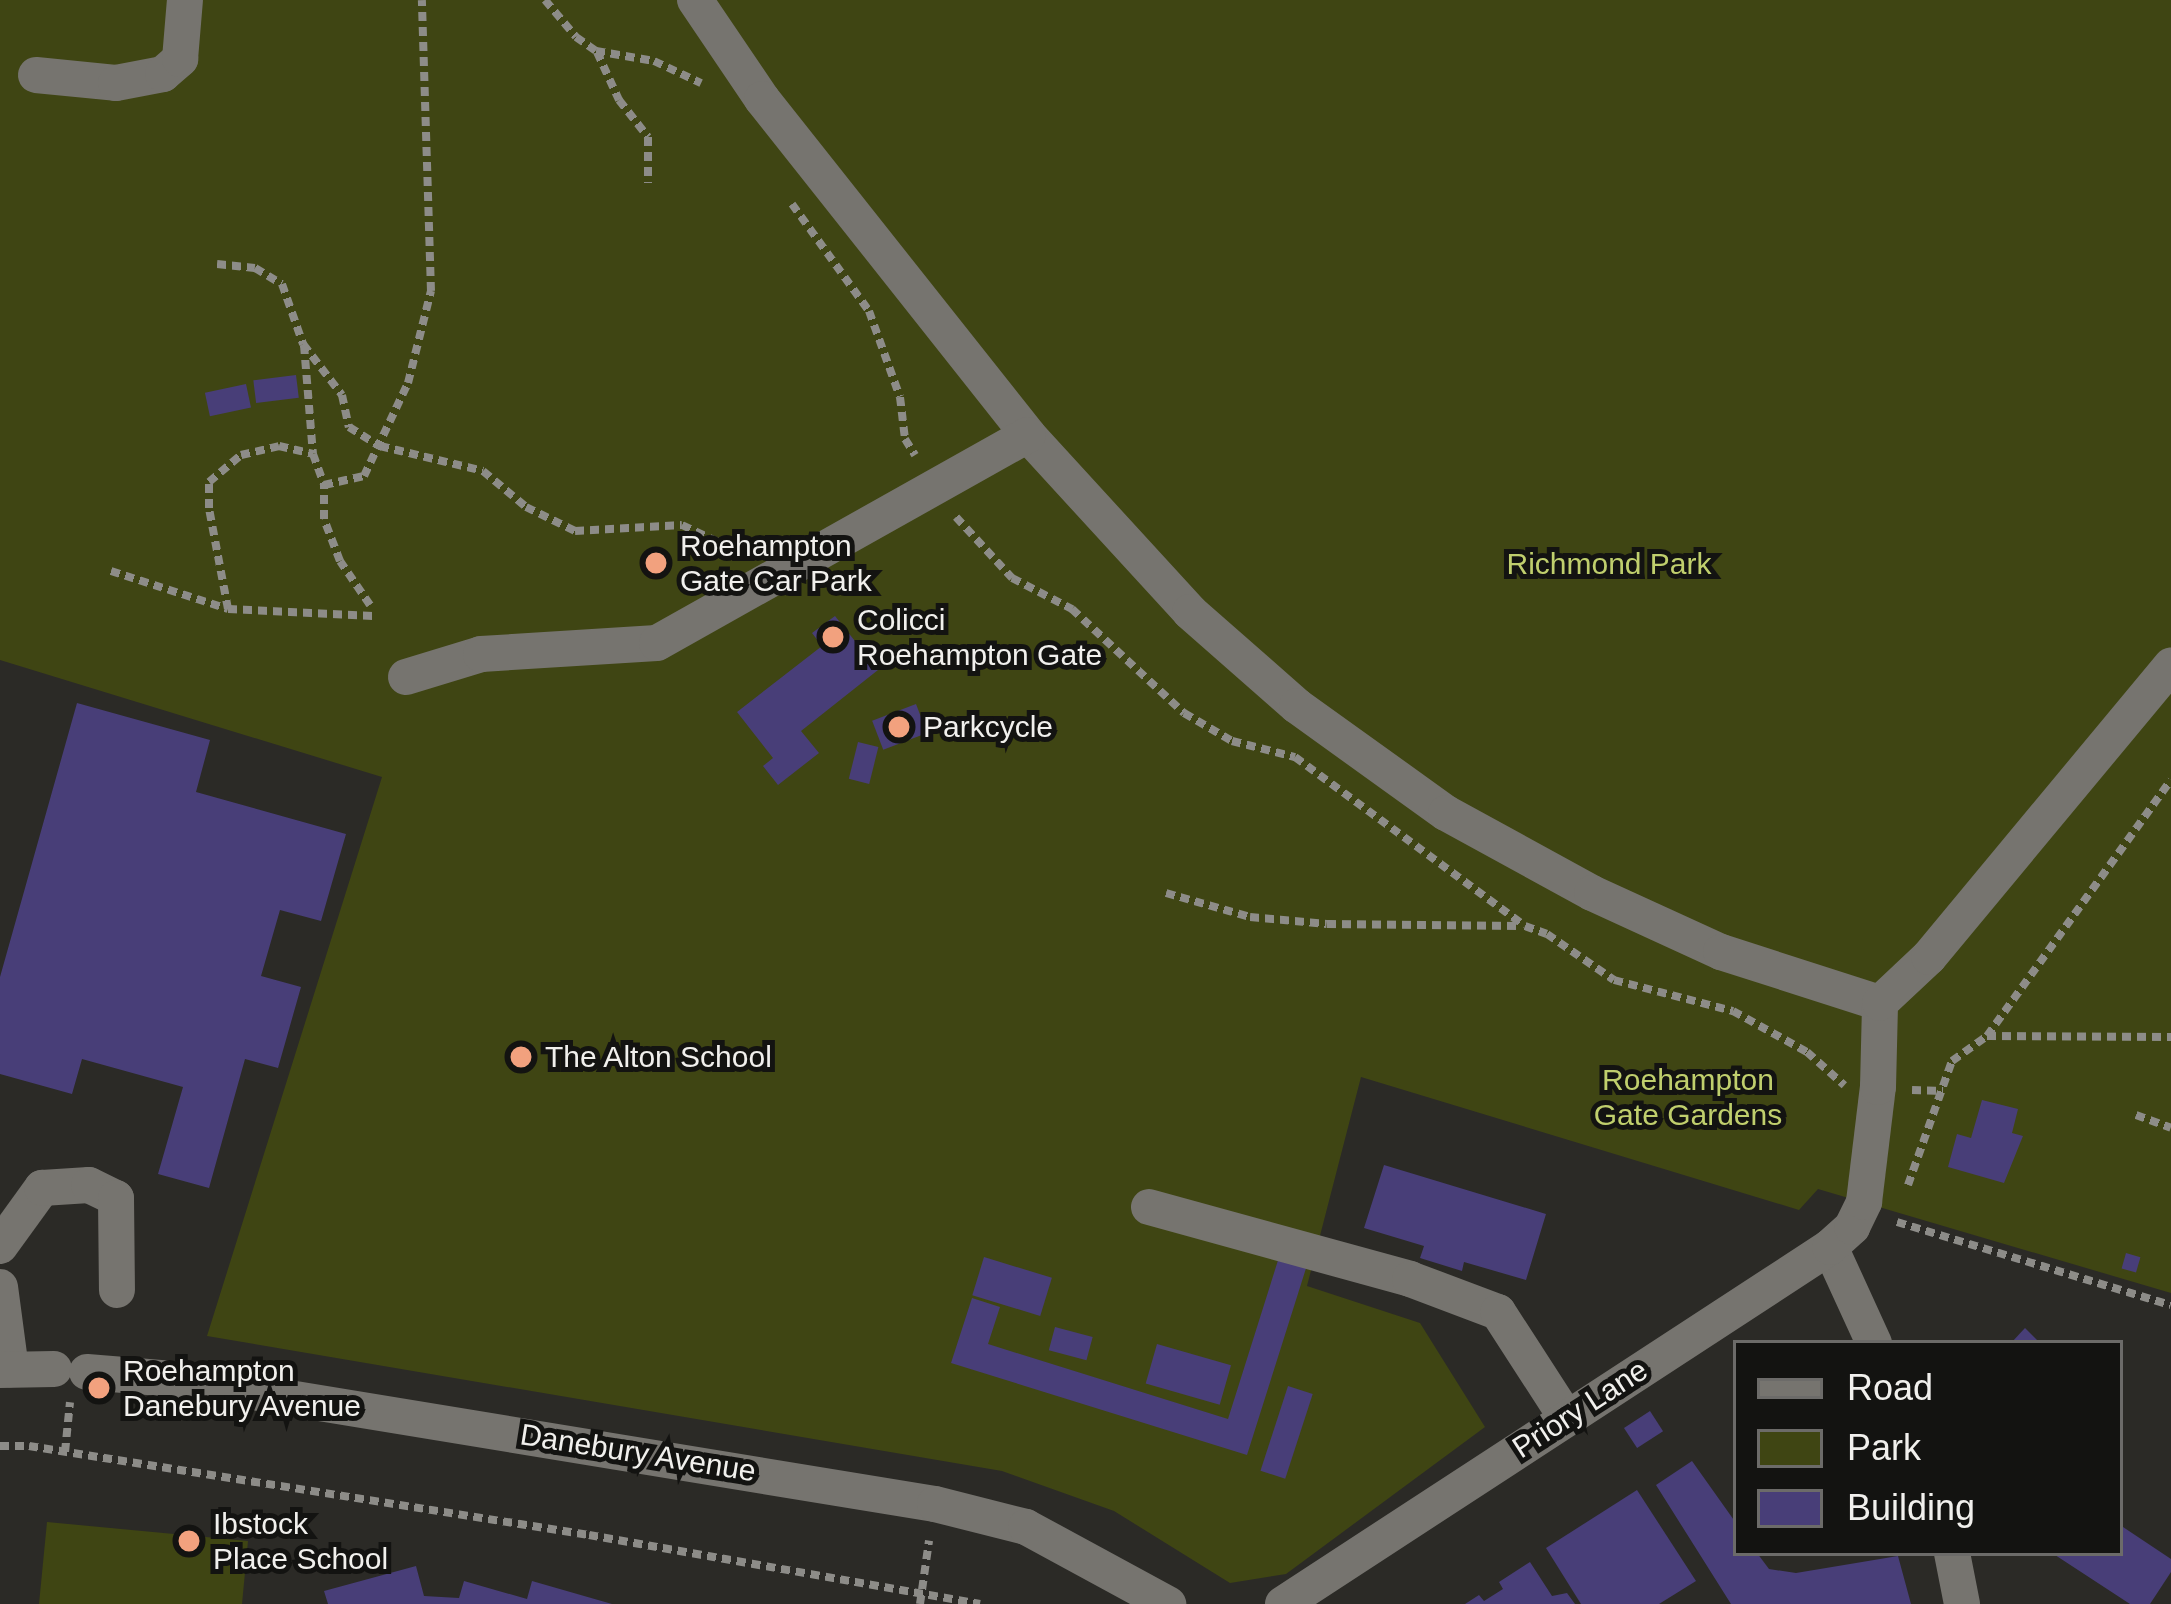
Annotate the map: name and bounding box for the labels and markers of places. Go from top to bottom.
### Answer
place label: Roehampton Gate Car Park [680,528,872,598]
marker: Roehampton Gate Car Park [643,550,669,576]
place label: Colicci Roehampton Gate [857,602,1102,672]
marker: Colicci Roehampton Gate [820,624,846,650]
place label: Parkcycle [923,709,1053,745]
marker: Parkcycle [886,714,912,740]
place label: The Alton School [545,1039,773,1075]
marker: The Alton School [508,1044,534,1070]
place label: Roehampton Danebury Avenue [123,1353,363,1424]
marker: Roehampton Danebury Avenue [86,1375,112,1401]
place label: Ibstock Place School [213,1506,388,1576]
marker: Ibstock Place School [176,1528,202,1554]

